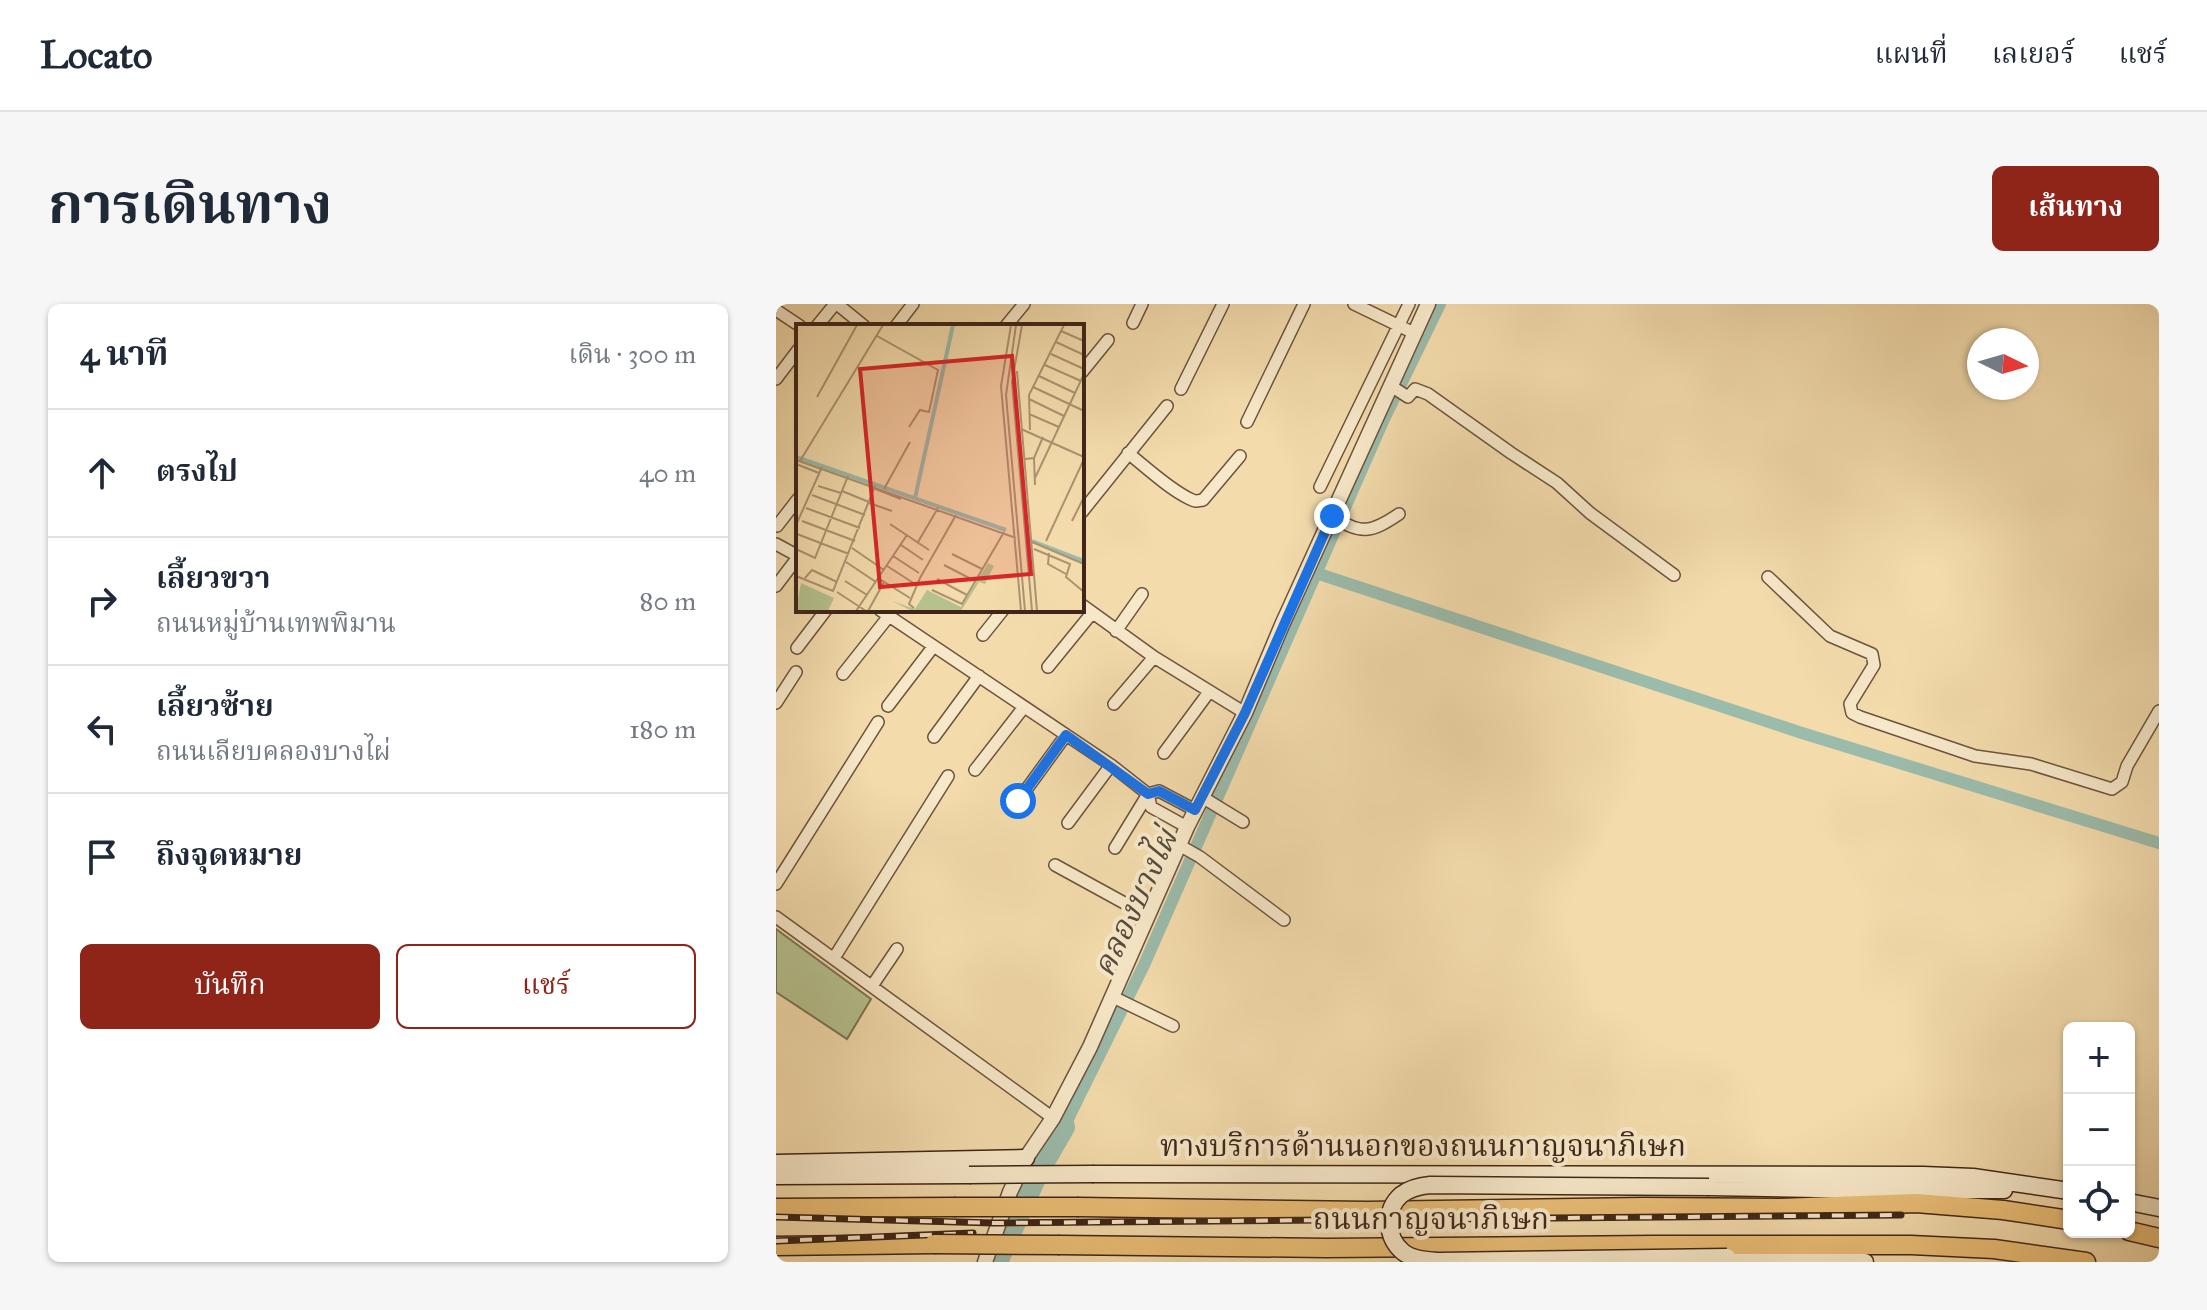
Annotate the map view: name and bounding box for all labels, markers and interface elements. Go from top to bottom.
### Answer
text: Locato [40,32,153,78]
text: แผนที่ [1874,36,1948,71]
text: เลเยอร์ [1992,36,2075,71]
text: แชร์ [2119,36,2167,71]
button: เส้นทาง [1992,166,2159,251]
text: การเดินทาง [48,170,332,238]
inset map [796,324,1084,612]
north arrow [1967,328,2039,400]
text: 4 นาที [80,333,168,374]
text: เดิน · 300 m [568,338,696,370]
icon: ahead [80,451,124,495]
text: ตรงไป [156,453,238,489]
text: 40 m [639,457,696,489]
route end [1314,498,1350,534]
text: เลี้ยวขวา [156,560,270,596]
icon: right [80,579,124,623]
text: 80 m [640,585,696,617]
text: ถนนหมู่บ้านเทพพิมาน [156,607,396,639]
text: เลี้ยวซ้าย [156,688,274,724]
icon: left [80,707,124,751]
text: 180 m [629,713,696,745]
text: ถนนเลียบคลองบางไผ่ [156,735,391,767]
route start [1000,783,1036,819]
water label: คลองบางไผ่ [1081,818,1188,983]
icon: arrive [80,835,124,879]
text: ถึงจุดหมาย [156,837,302,873]
button: บันทึก [80,944,380,1029]
button: แชร์ [396,944,696,1029]
map controls [2063,1022,2135,1238]
button: + [2063,1022,2135,1094]
button: − [2063,1094,2135,1166]
street label: ทางบริการด้านนอกของถนนกาญจนาภิเษก [1160,1128,1686,1164]
button: locate [2063,1166,2135,1238]
street label: ถนนกาญจนาภิเษก [1313,1201,1549,1237]

